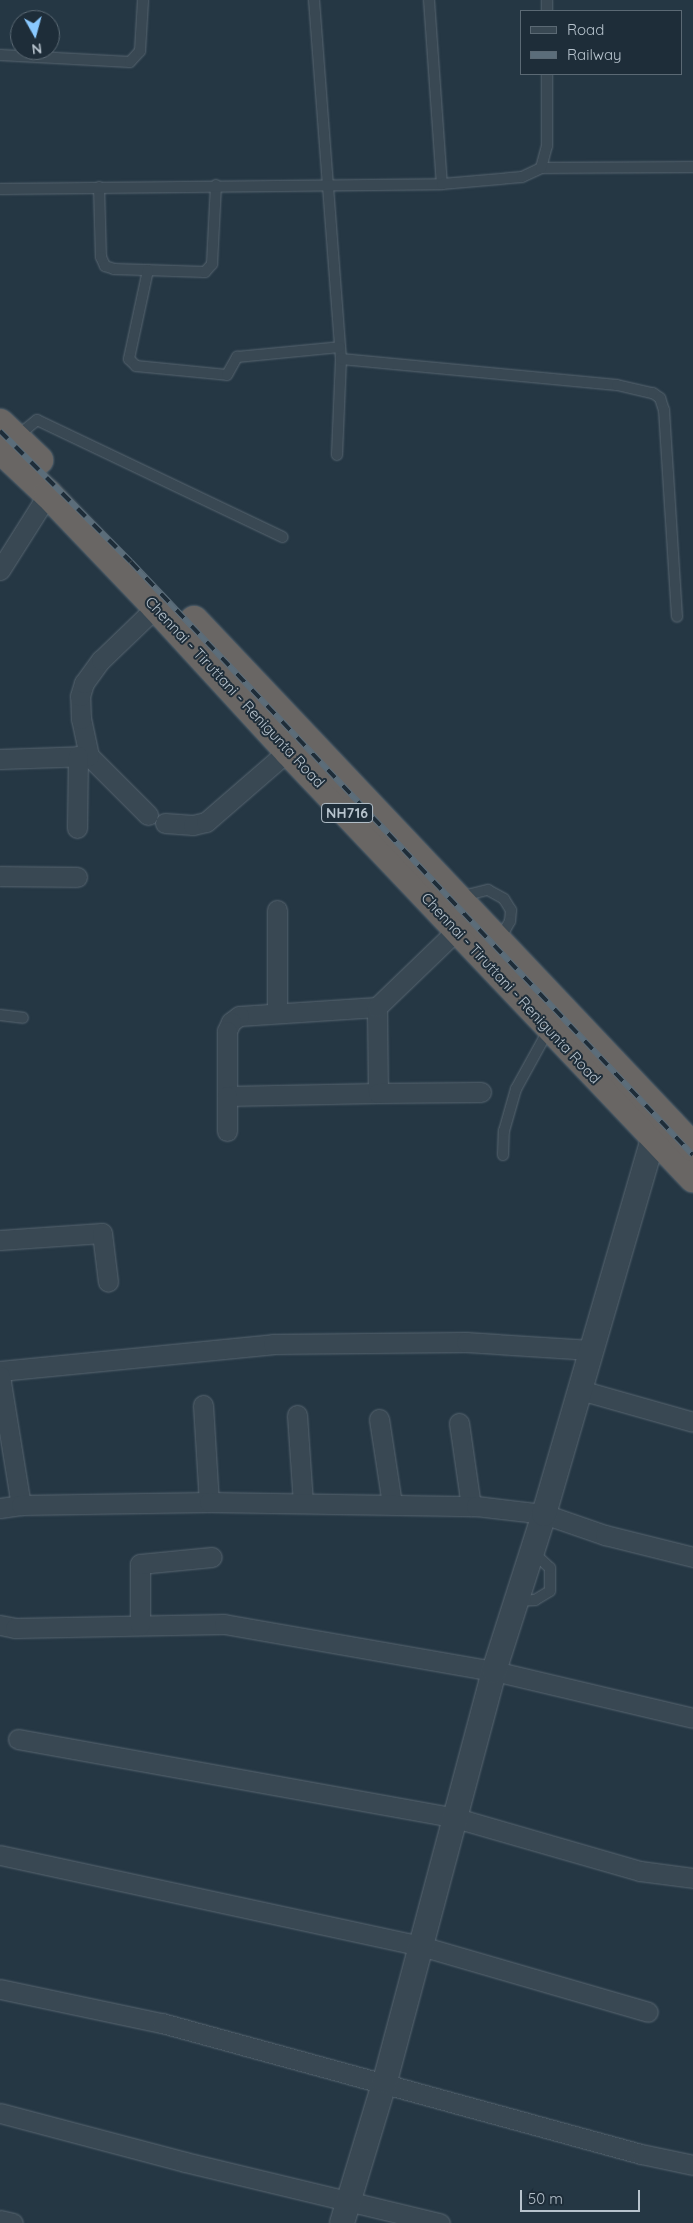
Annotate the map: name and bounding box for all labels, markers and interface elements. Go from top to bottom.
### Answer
north arrow [10,10,60,60]
legend [520,10,683,75]
text: Road [567,20,604,39]
text: N [31,39,43,58]
text: Railway [567,45,622,64]
street label: Chennai - Tiruttani - Renigunta Road [142,593,328,791]
road number: NH716 [321,801,373,824]
street label: Chennai - Tiruttani - Renigunta Road [418,889,604,1087]
scale bar [523,2180,643,2212]
text: 50 m [528,2189,563,2208]

